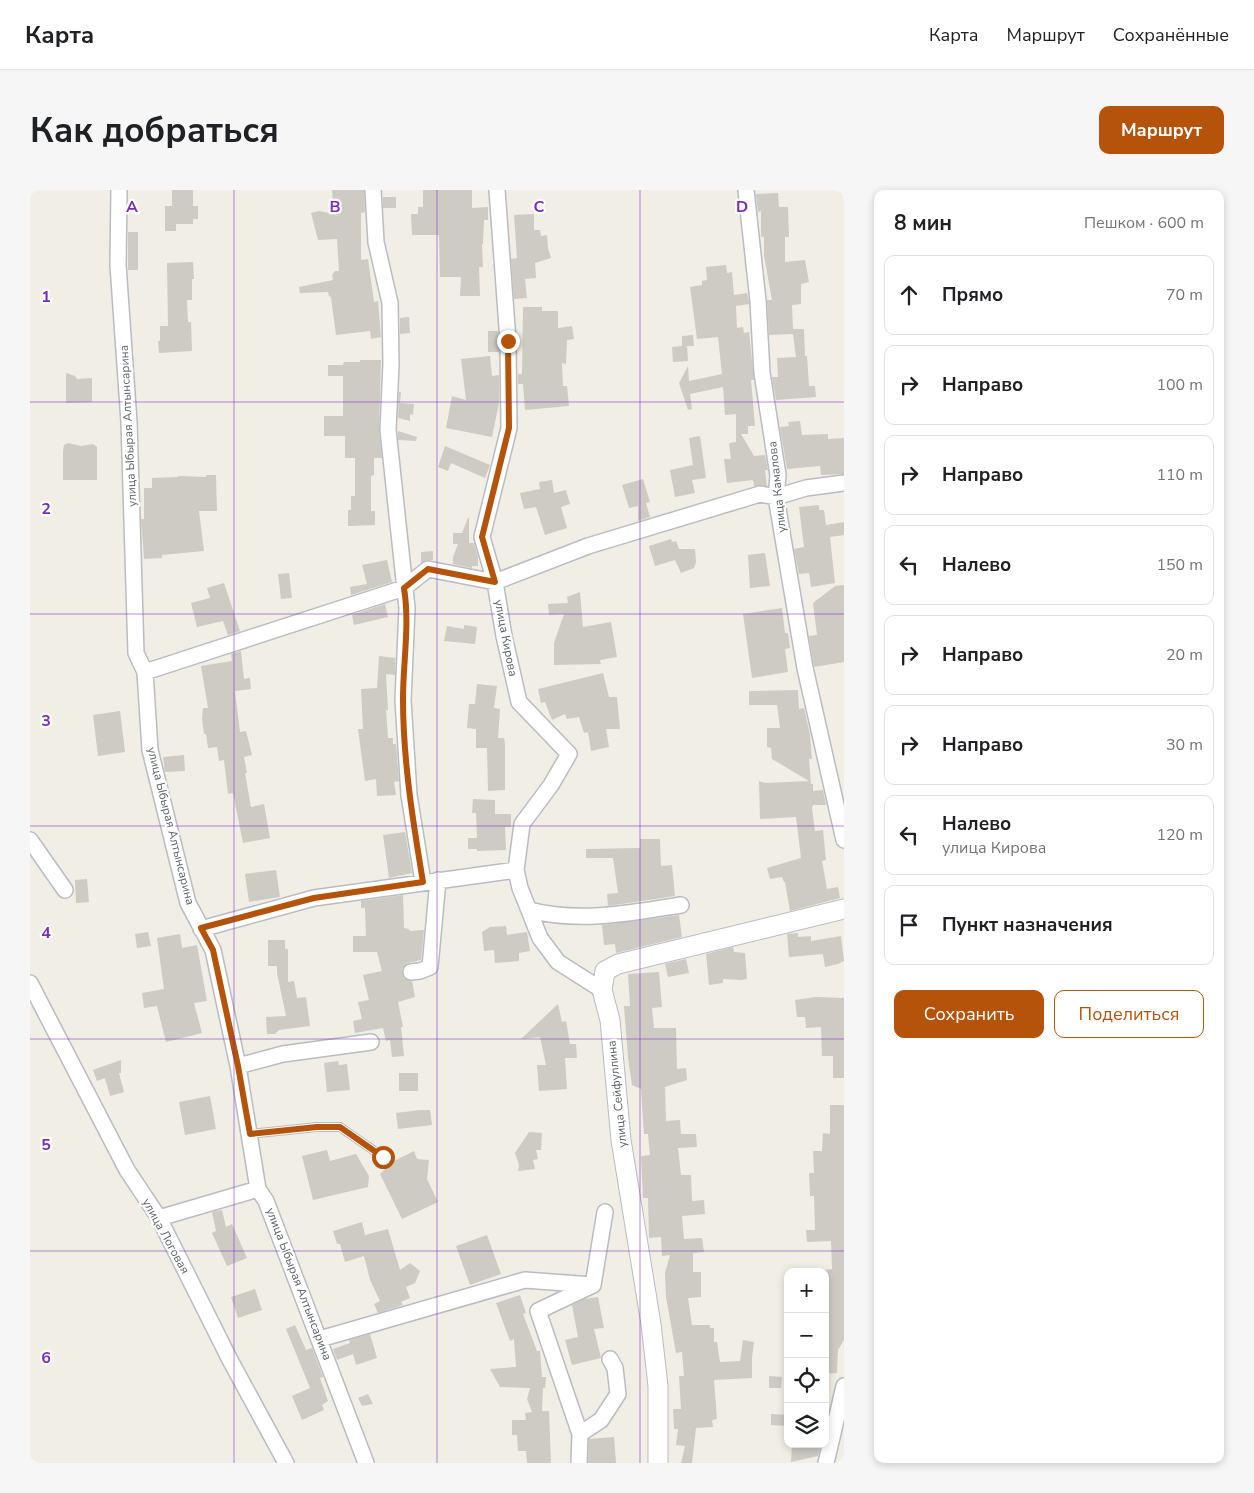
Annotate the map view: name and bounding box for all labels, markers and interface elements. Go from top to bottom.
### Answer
text: Карта [25,19,94,51]
text: Карта [929,23,979,47]
text: Маршрут [1007,23,1085,47]
text: Сохранённые [1113,23,1229,47]
button: Маршрут [1099,106,1224,154]
text: Как добраться [30,107,279,154]
text: A [126,196,138,218]
text: B [329,196,341,218]
text: C [534,196,545,218]
text: D [736,196,748,218]
text: 8 мин [894,209,952,237]
text: Пешком · 600 m [1084,212,1204,234]
icon: ahead [895,281,923,309]
text: Прямо [942,282,1003,308]
text: 70 m [1166,284,1203,306]
text: 1 [41,286,51,308]
route end [497,330,520,353]
street label: улица Ыбырая Алтынсарина [116,345,140,507]
icon: right [895,371,923,399]
text: Направо [942,372,1023,398]
text: 100 m [1156,374,1203,396]
street label: улица Камалова [764,441,790,533]
icon: right [895,461,923,489]
text: Направо [942,462,1023,488]
text: 110 m [1156,464,1203,486]
text: 2 [41,498,51,520]
icon: left [895,551,923,579]
text: Налево [942,552,1011,578]
text: 150 m [1156,554,1203,576]
street label: улица Кирова [491,598,521,678]
icon: right [895,641,923,669]
text: Направо [942,642,1023,668]
text: 20 m [1166,644,1203,666]
text: 3 [41,710,51,732]
icon: right [895,731,923,759]
text: Направо [942,732,1023,758]
text: 30 m [1166,734,1203,756]
street label: улица Ыбырая Алтынсарина [144,745,198,907]
text: Налево [942,811,1011,837]
icon: left [895,821,923,849]
text: 120 m [1156,824,1203,846]
text: улица Кирова [942,837,1046,859]
icon: arrive [895,911,923,939]
text: Пункт назначения [942,912,1113,938]
text: 4 [41,922,51,944]
button: Сохранить [894,990,1044,1038]
button: Поделиться [1054,990,1204,1038]
street label: улица Сейфуллина [603,1040,631,1148]
text: 5 [41,1134,51,1156]
route start [372,1146,395,1169]
street label: улица Логовая [139,1195,193,1277]
street label: улица Ыбырая Алтынсарина [262,1205,336,1363]
map controls [784,1268,829,1448]
button: + [784,1268,829,1313]
button: − [784,1313,829,1358]
text: 6 [41,1347,51,1369]
button: locate [784,1358,829,1403]
button: layers [784,1403,829,1448]

